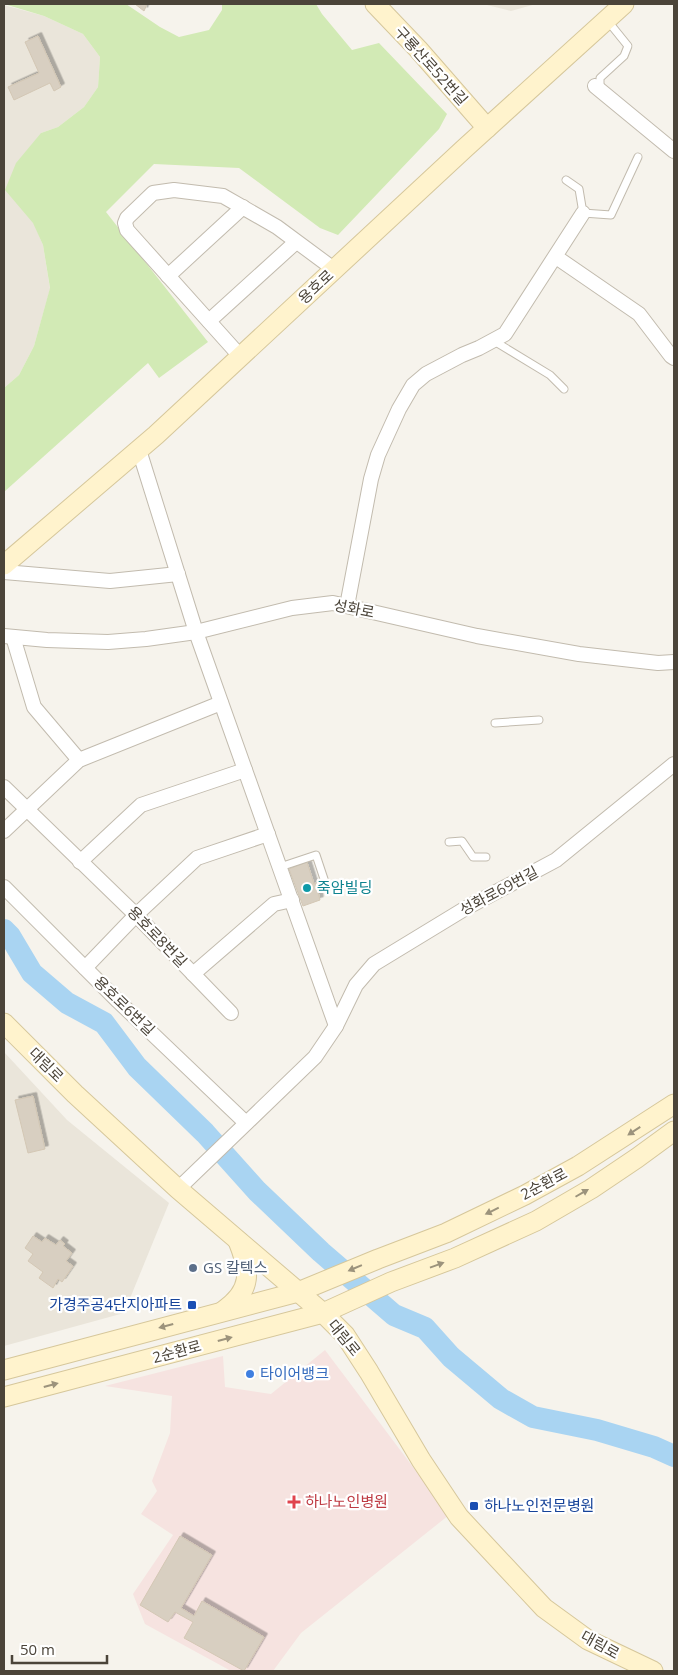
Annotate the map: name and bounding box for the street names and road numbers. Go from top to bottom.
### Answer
street label: 구룡산로52번길 [391,21,473,109]
street label: 용호로 [293,265,337,308]
street label: 성화로 [332,594,376,622]
street label: 성화로69번길 [456,861,541,919]
street label: 용호로8번길 [124,901,192,971]
street label: 용호로6번길 [90,971,160,1039]
street label: 대림로 [25,1043,68,1086]
street label: 2순환로 [517,1163,570,1204]
street label: 대림로 [324,1315,366,1360]
street label: 2순환로 [150,1335,203,1367]
street label: 대림로 [578,1625,623,1663]

